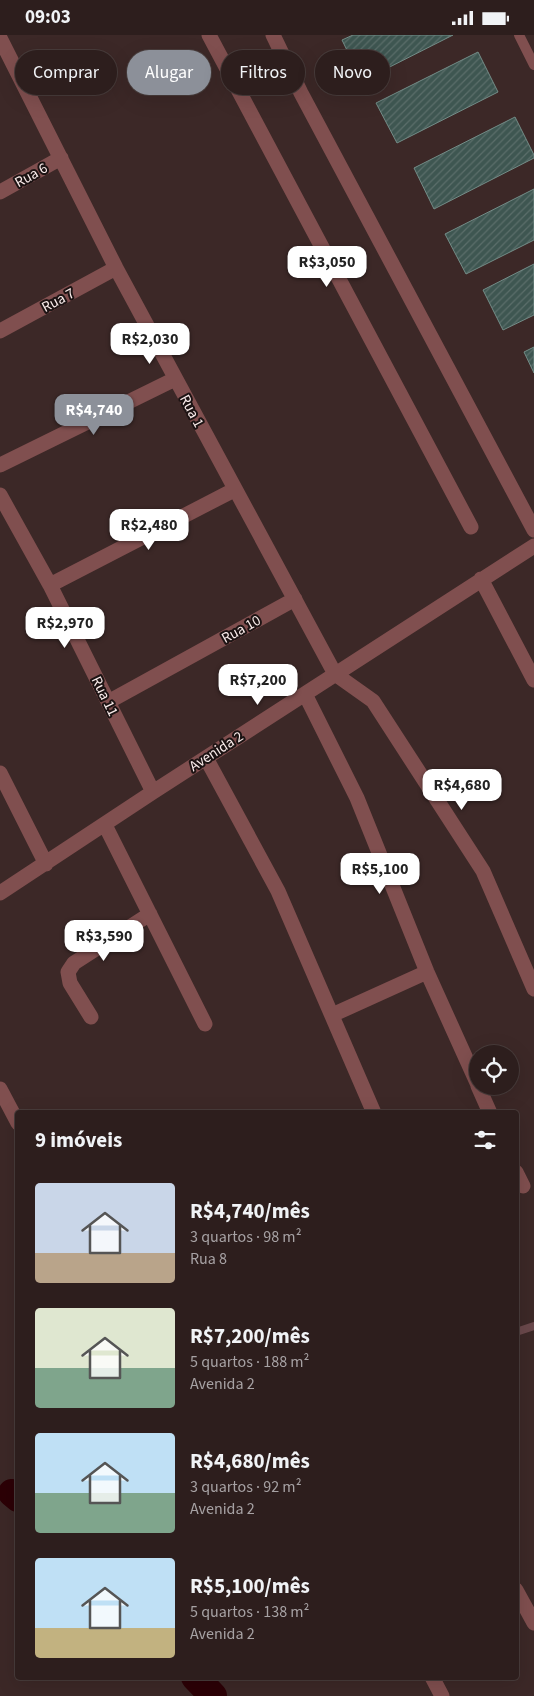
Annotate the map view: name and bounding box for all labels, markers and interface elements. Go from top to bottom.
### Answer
text: 09:03 [25,4,71,31]
chip: Comprar [15,50,117,95]
chip: Alugar [127,50,211,95]
chip: Filtros [221,50,305,95]
chip: Novo [315,50,390,95]
street label: Rua 6 [11,158,52,193]
pin: R$3,050 [281,245,373,288]
text: R$3,050 [299,251,355,273]
street label: Rua 7 [38,283,78,318]
pin: R$2,030 [104,323,196,365]
text: R$2,030 [122,328,178,350]
street label: Rua 1 [174,391,209,431]
pin: R$4,740 [48,393,140,436]
text: R$4,740 [66,399,122,421]
pin: R$2,480 [103,509,195,551]
text: R$2,480 [121,514,177,536]
pin: R$2,970 [19,607,111,649]
street label: Rua 10 [218,610,265,649]
text: R$2,970 [37,612,93,634]
pin: R$7,200 [212,663,304,706]
text: R$7,200 [230,669,286,691]
street label: Rua 11 [86,673,123,720]
street label: Avenida 2 [185,726,247,777]
pin: R$4,680 [416,769,508,811]
text: R$4,680 [434,774,490,796]
pin: R$5,100 [334,853,426,895]
text: R$5,100 [352,858,408,880]
pin: R$3,590 [58,919,150,962]
text: R$3,590 [76,925,132,947]
map controls [469,1045,519,1095]
button: locate [469,1045,519,1095]
text: 9 imóveis [35,1125,122,1155]
icon: filters [471,1126,499,1154]
text: R$4,740/mês [190,1196,310,1226]
icon: home [75,1203,135,1263]
text: 3 quartos · 98 m² [190,1226,302,1248]
text: Rua 8 [190,1248,227,1270]
text: R$7,200/mês [190,1321,310,1351]
icon: home [75,1328,135,1388]
text: 5 quartos · 188 m² [190,1351,309,1373]
text: Avenida 2 [190,1373,255,1395]
text: R$4,680/mês [190,1446,310,1476]
icon: home [75,1453,135,1513]
text: 3 quartos · 92 m² [190,1476,302,1498]
text: Avenida 2 [190,1498,255,1520]
text: R$5,100/mês [190,1571,310,1601]
icon: home [75,1578,135,1638]
text: 5 quartos · 138 m² [190,1601,309,1623]
text: Avenida 2 [190,1623,255,1645]

